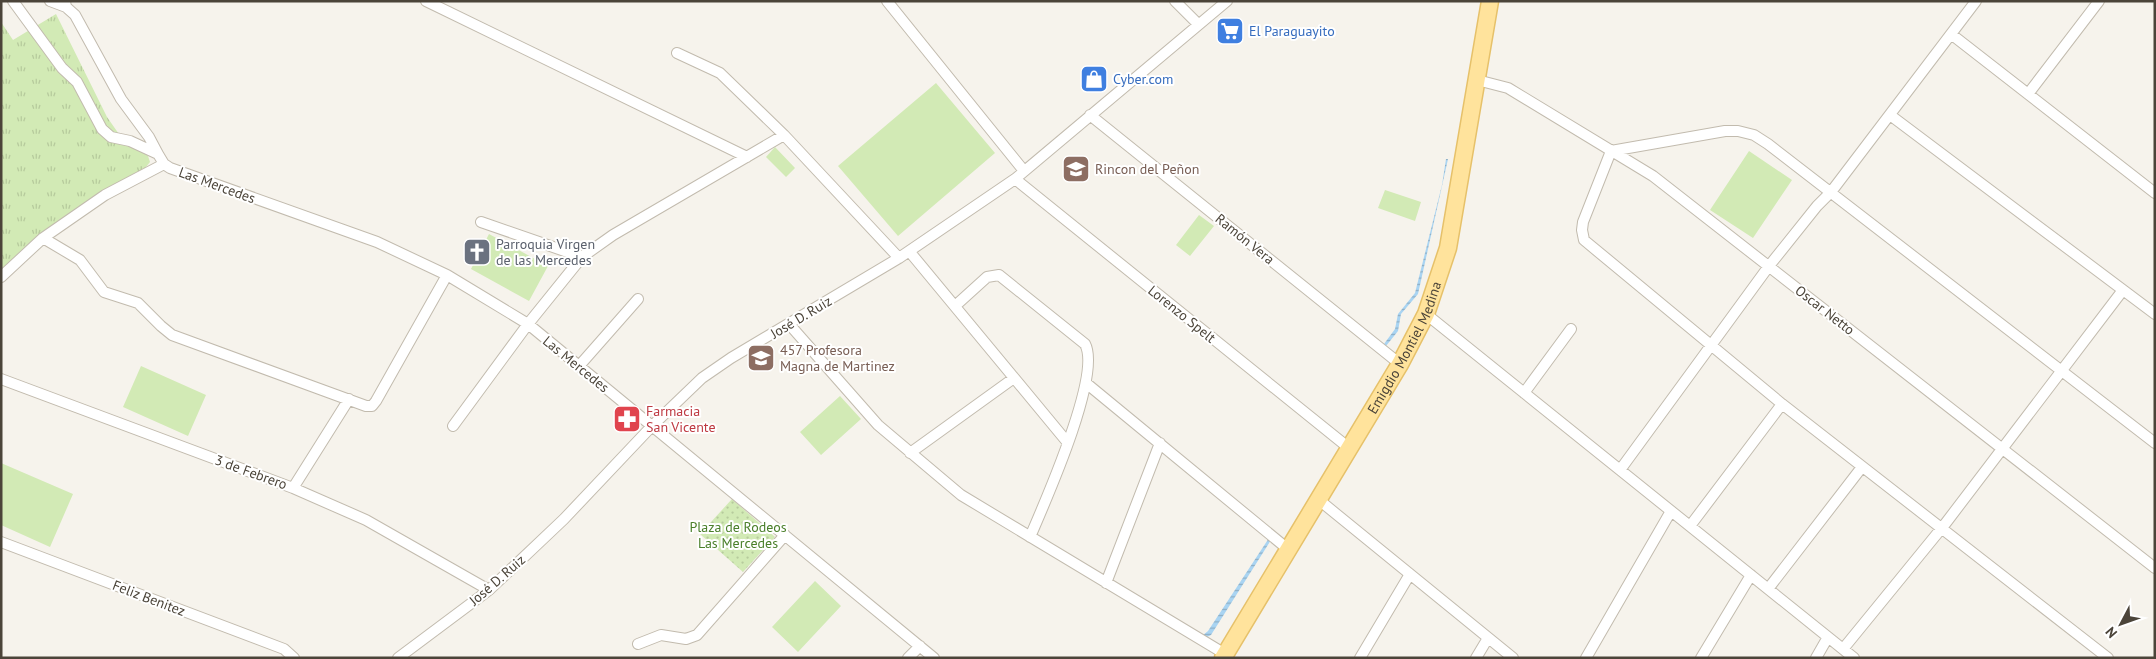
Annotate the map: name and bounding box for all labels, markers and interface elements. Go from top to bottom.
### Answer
supermarket icon: El Paraguayito [1215,16,1245,46]
place label: El Paraguayito [1249,22,1335,40]
shop icon: Cyber.com [1079,64,1109,94]
place label: Cyber.com [1113,70,1173,88]
school or university icon: Rincon del Peñon [1061,154,1091,184]
place label: Rincon del Peñon [1095,160,1199,178]
street label: Las Mercedes [176,163,258,207]
street label: Ramón Vera [1212,210,1278,268]
place label: Parroquia Virgen de las Mercedes [496,235,595,269]
church icon: Parroquia Virgen de las Mercedes [462,237,492,267]
street label: Emigdio Montiel Medina [1363,279,1445,417]
street label: Lorenzo Spelt [1145,281,1220,347]
street label: Oscar Netto [1792,281,1858,339]
street label: José D. Ruiz [766,292,835,343]
street label: Las Mercedes [539,332,613,396]
place label: 457 Profesora Magna de Martinez [780,341,895,375]
school or university icon: 457 Profesora Magna de Martinez [746,343,776,373]
place label: Farmacia San Vicente [646,402,716,436]
pharmacy icon: Farmacia San Vicente [612,404,642,434]
street label: 3 de Febrero [212,451,290,493]
park label: Plaza de Rodeos Las Mercedes [689,518,787,552]
street label: José D. Ruiz [465,551,529,610]
street label: Feliz Benitez [110,576,188,620]
north arrow [2096,599,2146,649]
text: N [2101,623,2121,642]

